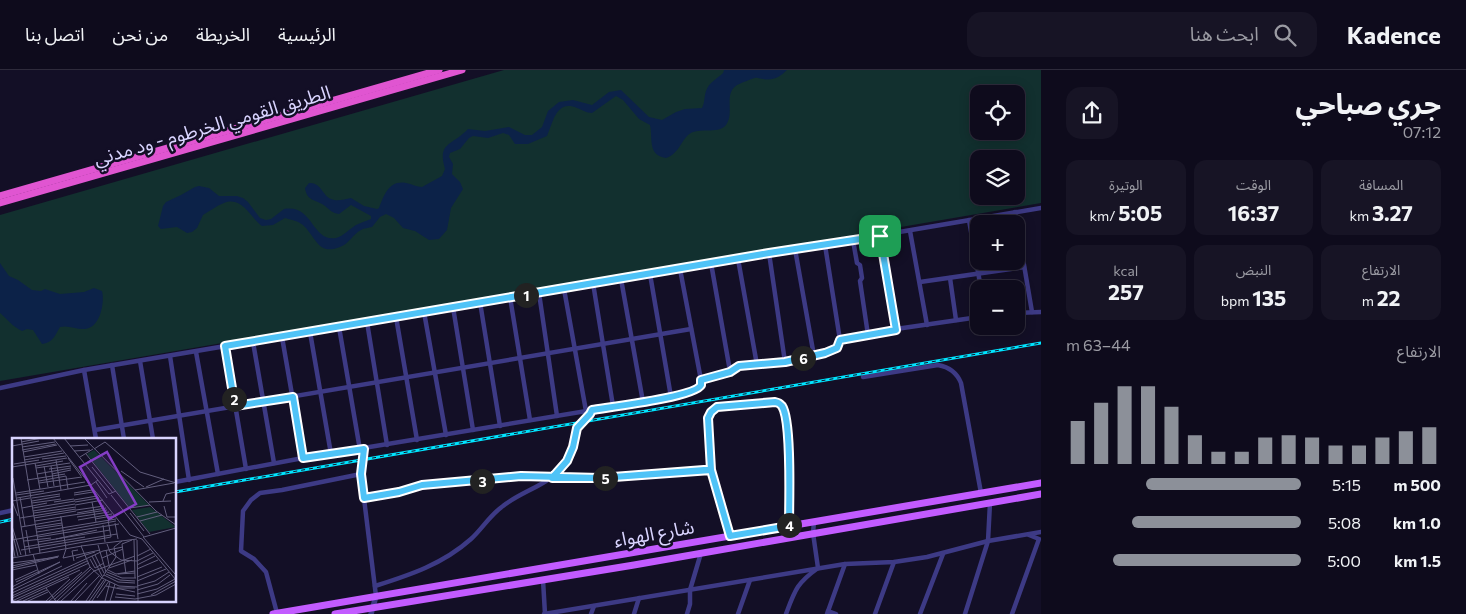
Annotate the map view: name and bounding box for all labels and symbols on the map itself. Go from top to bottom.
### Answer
street label: الطريق القومي الخرطوم - ود مدني [91,80,334,174]
pin [859,215,901,257]
pin: 1 [514,282,538,308]
pin: 6 [790,346,816,370]
pin: 2 [222,386,246,412]
inset map [12,438,176,602]
pin: 5 [592,466,618,490]
pin: 3 [470,468,494,494]
pin: 4 [776,512,802,538]
street label: شارع الهواء [612,514,696,554]

